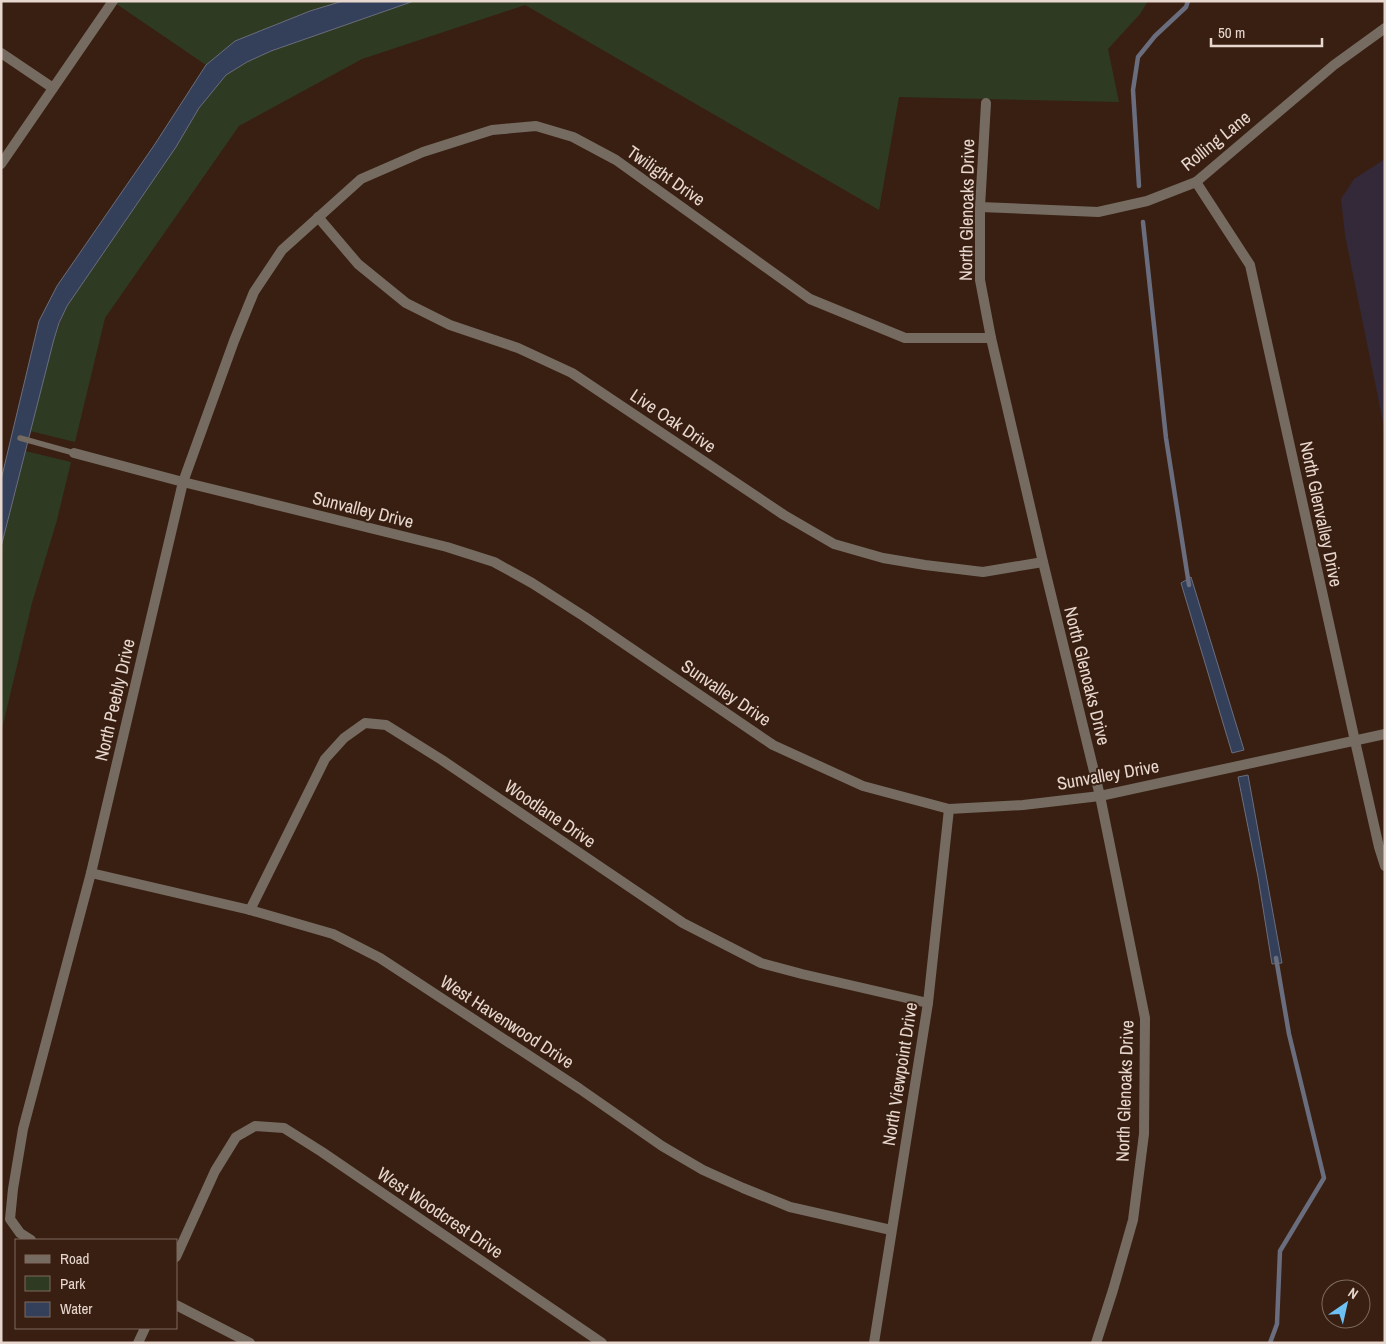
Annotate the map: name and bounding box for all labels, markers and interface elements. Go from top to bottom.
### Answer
scale bar [1211,15,1322,47]
text: 50 m [1218,22,1245,43]
street label: Rolling Lane [1176,105,1256,176]
street label: Twilight Drive [622,139,710,212]
street label: North Glenoaks Drive [953,139,980,281]
street label: Live Oak Drive [625,383,721,458]
street label: North Glenvalley Drive [1294,439,1349,589]
street label: Sunvalley Drive [310,485,416,534]
street label: North Glenoaks Drive [1058,604,1117,748]
street label: North Peebly Drive [88,636,141,763]
street label: Sunvalley Drive [676,653,776,732]
street label: Sunvalley Drive [1055,753,1161,796]
street label: Woodlane Drive [500,774,601,853]
street label: West Havenwood Drive [436,969,579,1074]
street label: North Viewpoint Drive [876,1000,923,1147]
street label: North Glenoaks Drive [1110,1020,1139,1162]
street label: West Woodcrest Drive [372,1161,508,1264]
legend [15,1239,178,1329]
text: Road [60,1248,89,1269]
text: Park [60,1273,86,1294]
north arrow [1321,1279,1371,1329]
text: N [1345,1283,1362,1303]
text: Water [60,1298,92,1319]

